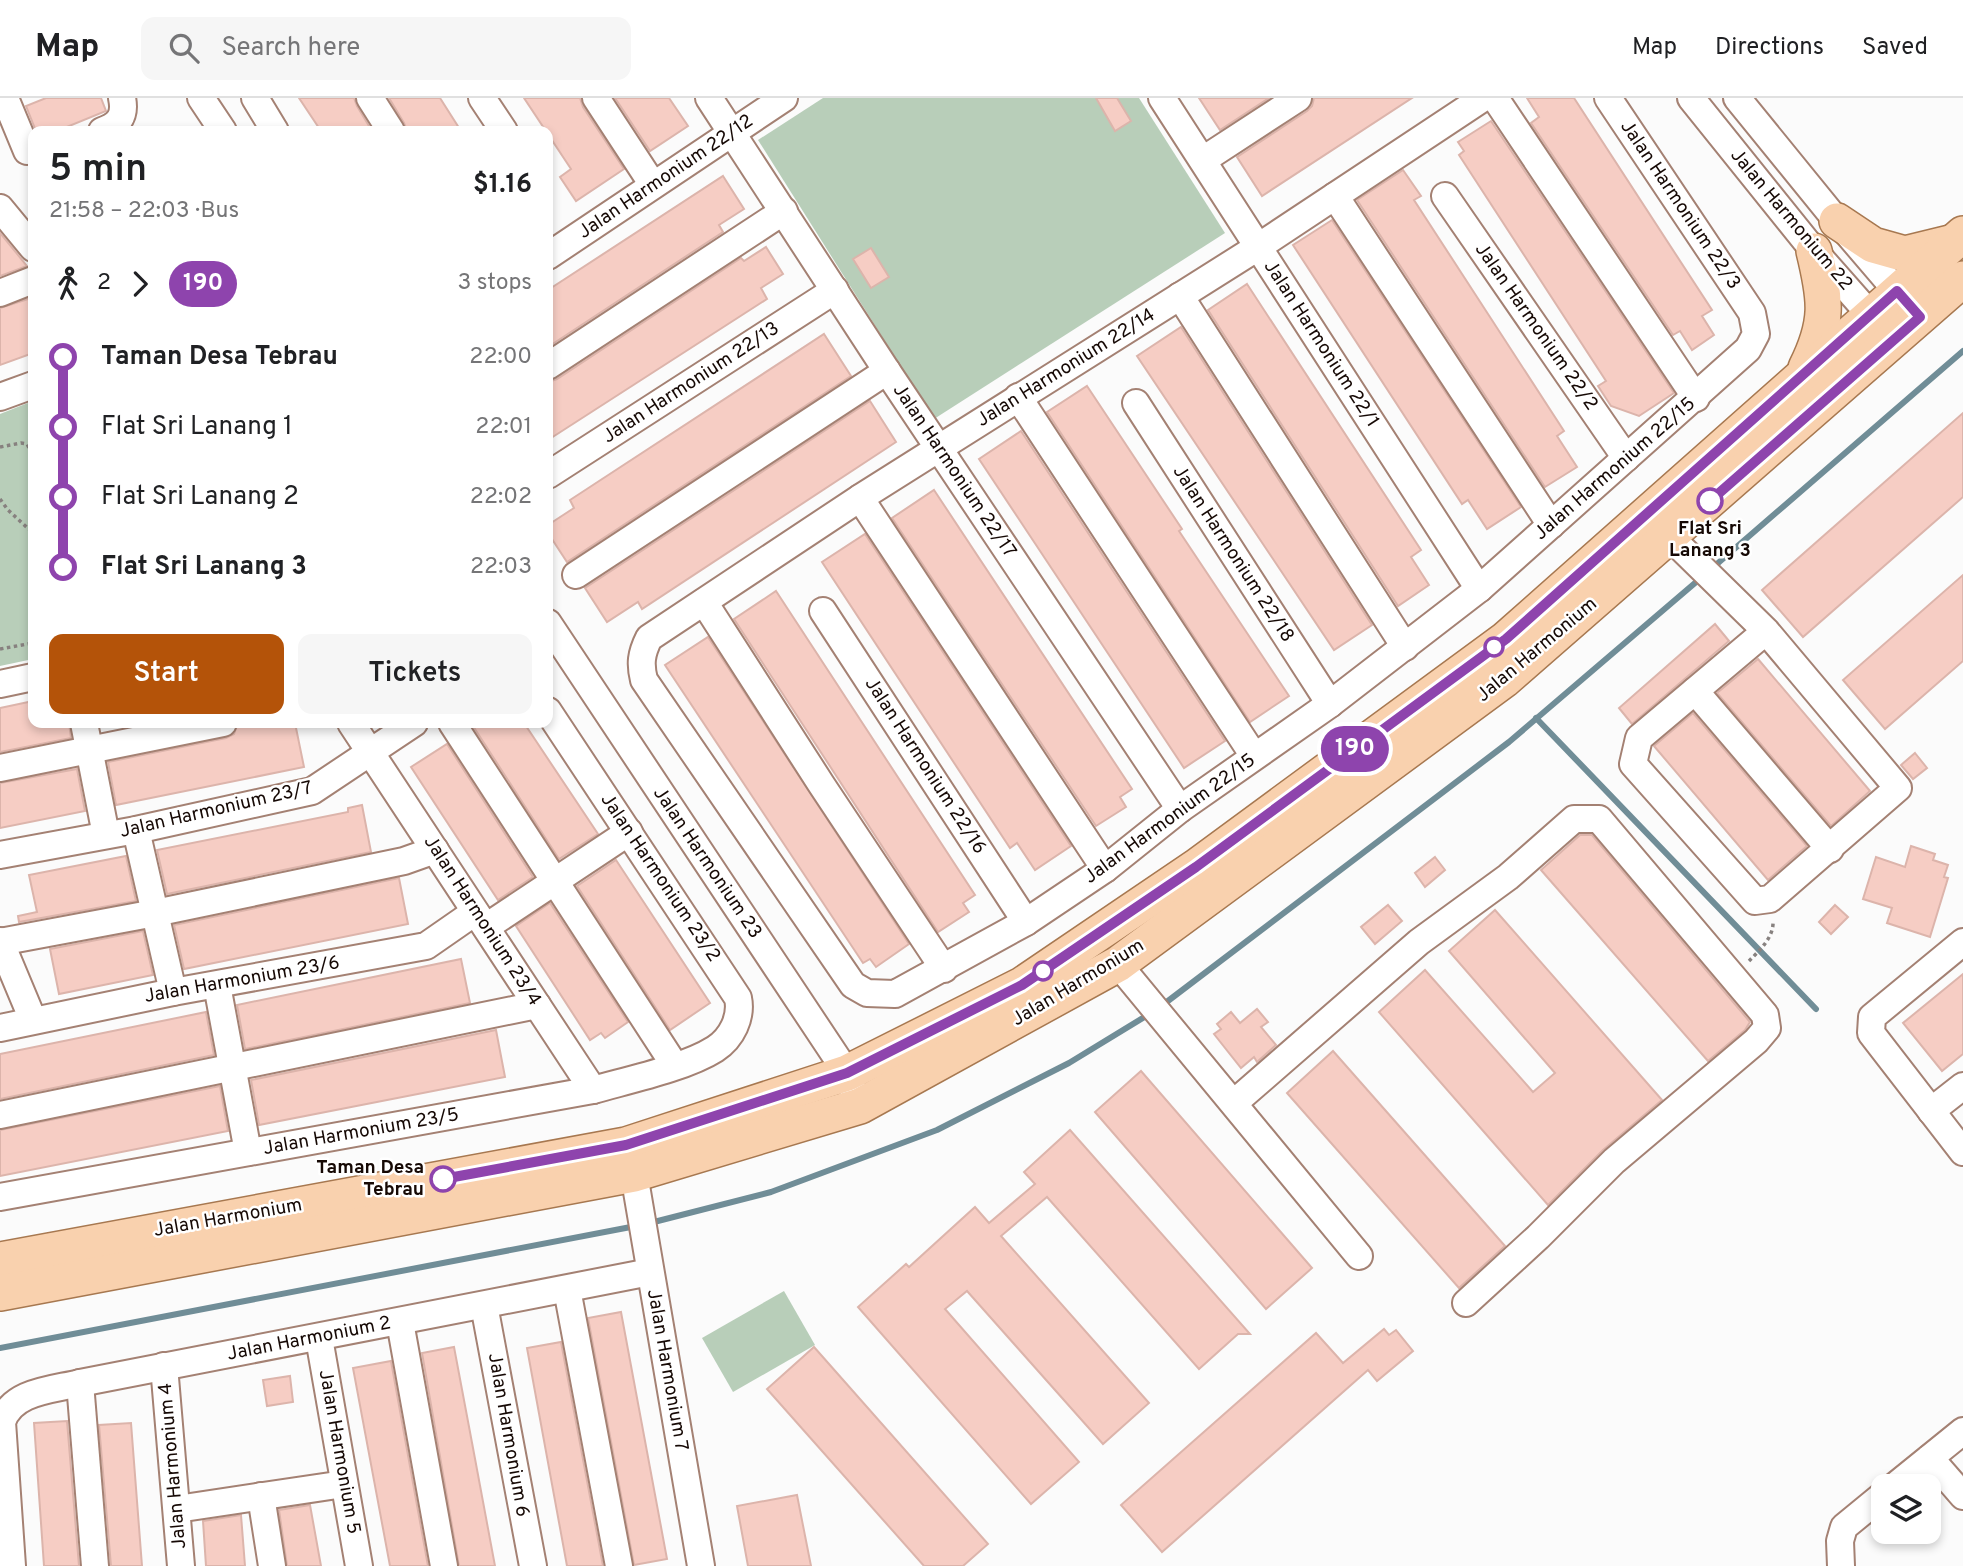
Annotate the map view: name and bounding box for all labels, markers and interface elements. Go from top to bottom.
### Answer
search box [141,17,631,80]
text: Map [35,27,99,69]
icon: search [165,29,203,67]
text: Search here [221,32,360,65]
text: Map [1632,33,1677,63]
text: Directions [1715,33,1824,63]
text: Saved [1862,33,1928,63]
street label: Jalan Harmonium 22/12 [574,109,758,245]
street label: Jalan Harmonium 22/3 [1614,116,1746,294]
street label: Jalan Harmonium 22 [1725,144,1857,296]
text: 5 min [49,146,147,195]
text: $1.16 [473,169,532,202]
text: 21:58 – 22:03 · Bus [49,197,239,226]
street label: Jalan Harmonium 22/2 [1469,239,1603,415]
street label: Jalan Harmonium 22/1 [1258,256,1384,432]
icon: walk [49,265,87,303]
icon: forward [121,265,159,303]
text: 2 [97,269,111,298]
text: 190 [183,269,223,299]
text: 3 stops [457,269,532,298]
street label: Jalan Harmonium 22/14 [972,303,1160,433]
street label: Jalan Harmonium 22/13 [598,317,784,449]
text: Taman Desa Tebrau [101,341,338,374]
text: 22:00 [469,343,532,372]
street label: Jalan Harmonium 22/17 [887,380,1021,562]
street label: Jalan Harmonium 22/15 [1529,392,1701,546]
text: Flat Sri Lanang 1 [101,411,293,444]
text: 22:01 [475,413,532,442]
street label: Jalan Harmonium 22/18 [1167,461,1299,647]
text: Flat Sri Lanang 2 [101,481,299,514]
text: 22:02 [470,483,532,512]
marker: Flat Sri Lanang 3 [1697,488,1723,514]
place label: Flat Sri Lanang 3 [1669,517,1751,563]
text: Flat Sri Lanang 3 [101,551,307,584]
text: 22:03 [470,553,532,582]
street label: Jalan Harmonium [1472,592,1602,708]
button: Start [49,634,284,714]
button: Tickets [298,634,532,714]
unlabelled marker [1484,637,1504,657]
street label: Jalan Harmonium 22/16 [859,673,991,859]
line badge: 190 [1315,726,1395,772]
text: 190 [1335,734,1375,764]
street label: Jalan Harmonium 22/15 [1080,749,1260,889]
street label: Jalan Harmonium 23/7 [117,776,315,844]
street label: Jalan Harmonium 23 [647,783,767,943]
street label: Jalan Harmonium 23/2 [595,789,725,967]
street label: Jalan Harmonium 23/4 [418,831,546,1011]
street label: Jalan Harmonium [1007,934,1149,1032]
street label: Jalan Harmonium 23/6 [142,951,342,1009]
unlabelled marker [1033,961,1053,981]
street label: Jalan Harmonium 23/5 [261,1103,461,1161]
place label: Taman Desa Tebrau [316,1156,424,1202]
marker: Taman Desa Tebrau [430,1166,456,1192]
street label: Jalan Harmonium [152,1193,304,1243]
street label: Jalan Harmonium 7 [641,1287,693,1453]
street label: Jalan Harmonium 2 [225,1311,393,1367]
street label: Jalan Harmonium 6 [482,1351,534,1519]
street label: Jalan Harmonium 5 [313,1368,365,1536]
street label: Jalan Harmonium 4 [154,1382,192,1550]
map controls [1871,1474,1941,1544]
button: layers [1871,1474,1941,1544]

